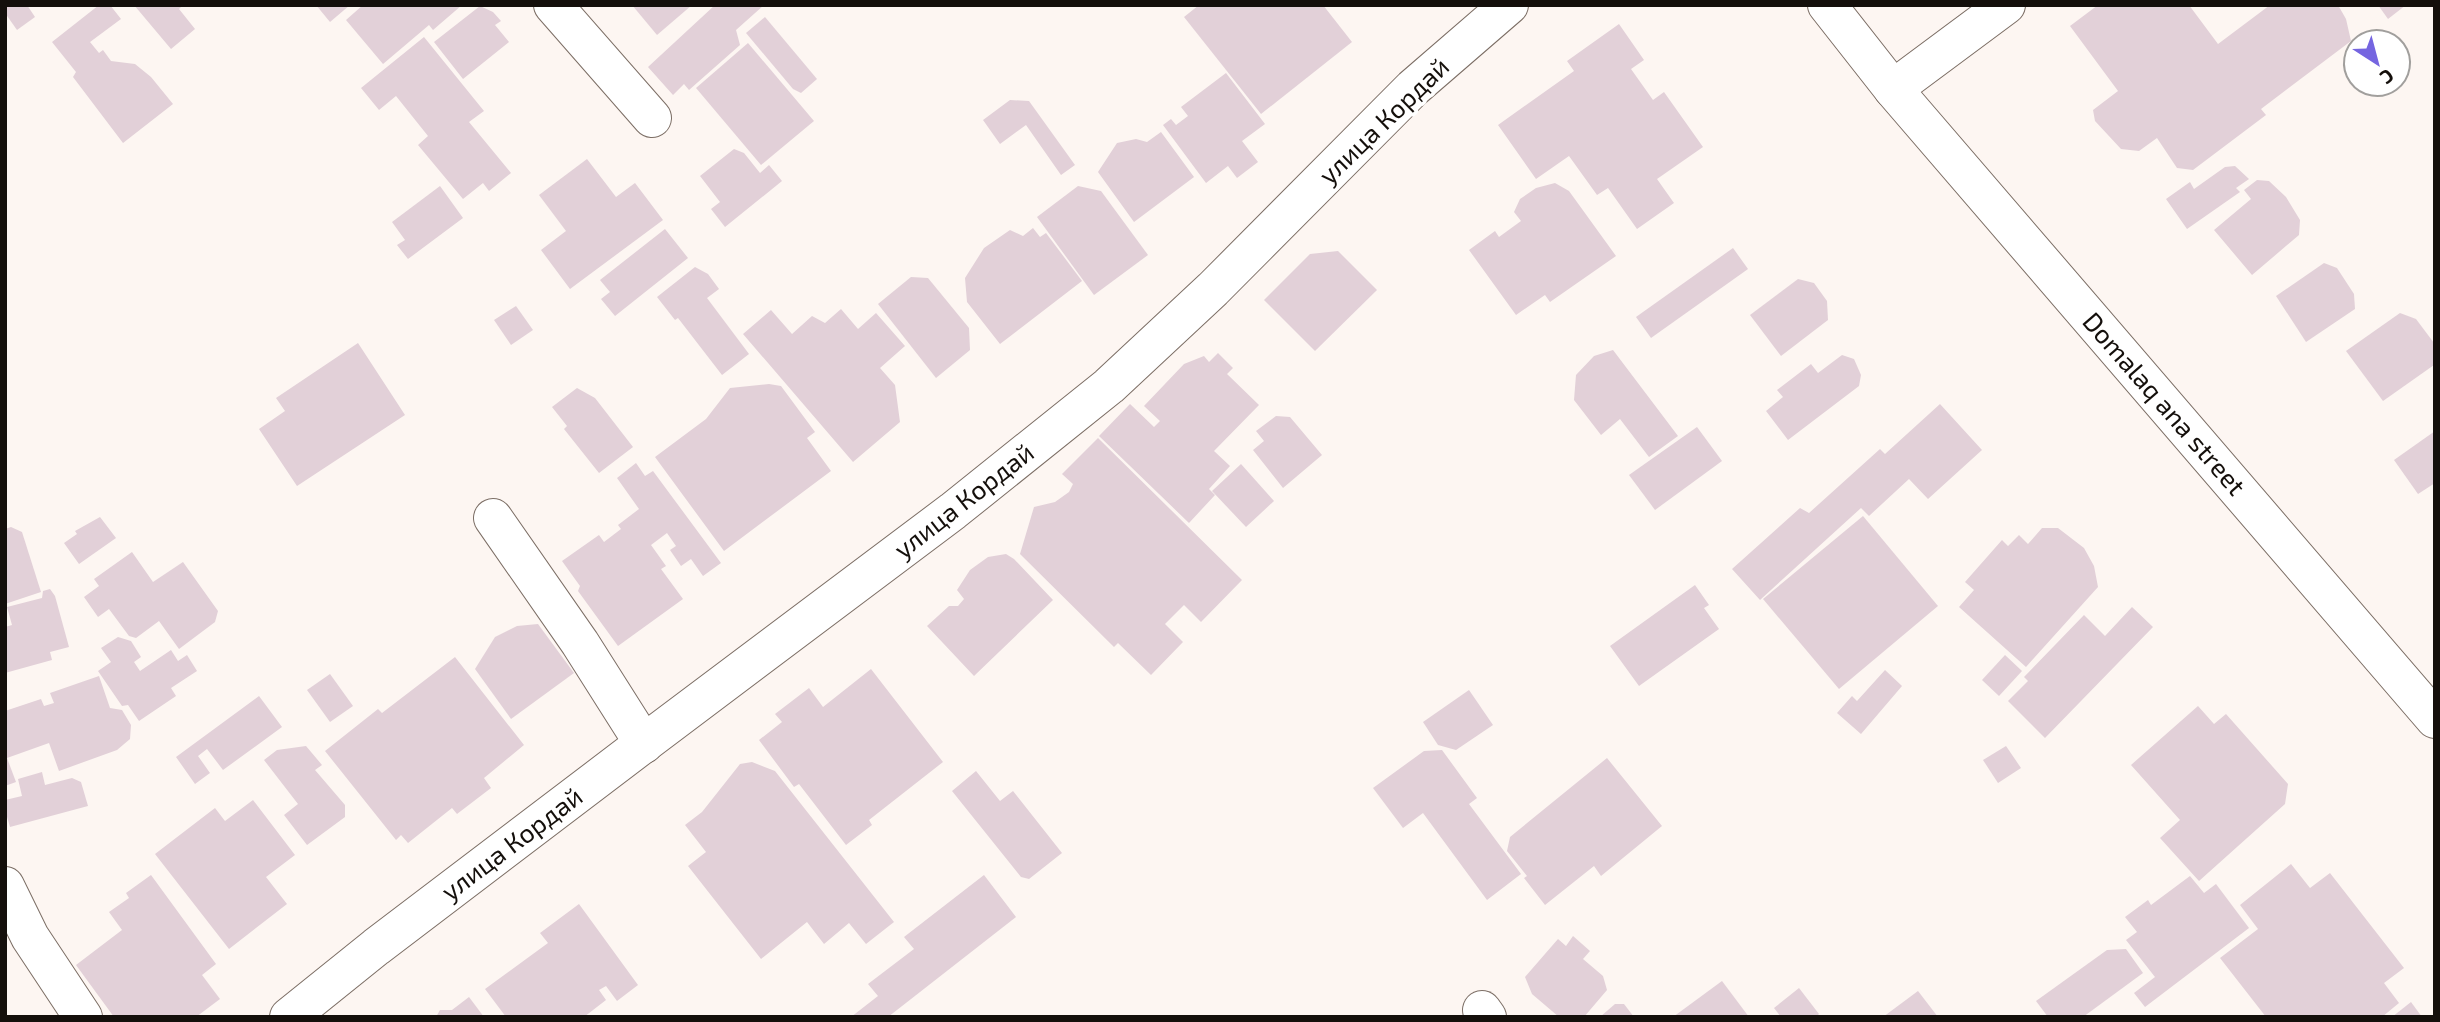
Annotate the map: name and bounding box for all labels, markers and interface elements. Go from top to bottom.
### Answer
north arrow [2342,28,2412,98]
street label: улица Кордай [1312,50,1455,190]
text: С [2376,65,2399,90]
street label: Domalaq ana street [2077,305,2253,501]
street label: улица Кордай [887,436,1040,565]
street label: улица Кордай [434,780,588,907]

